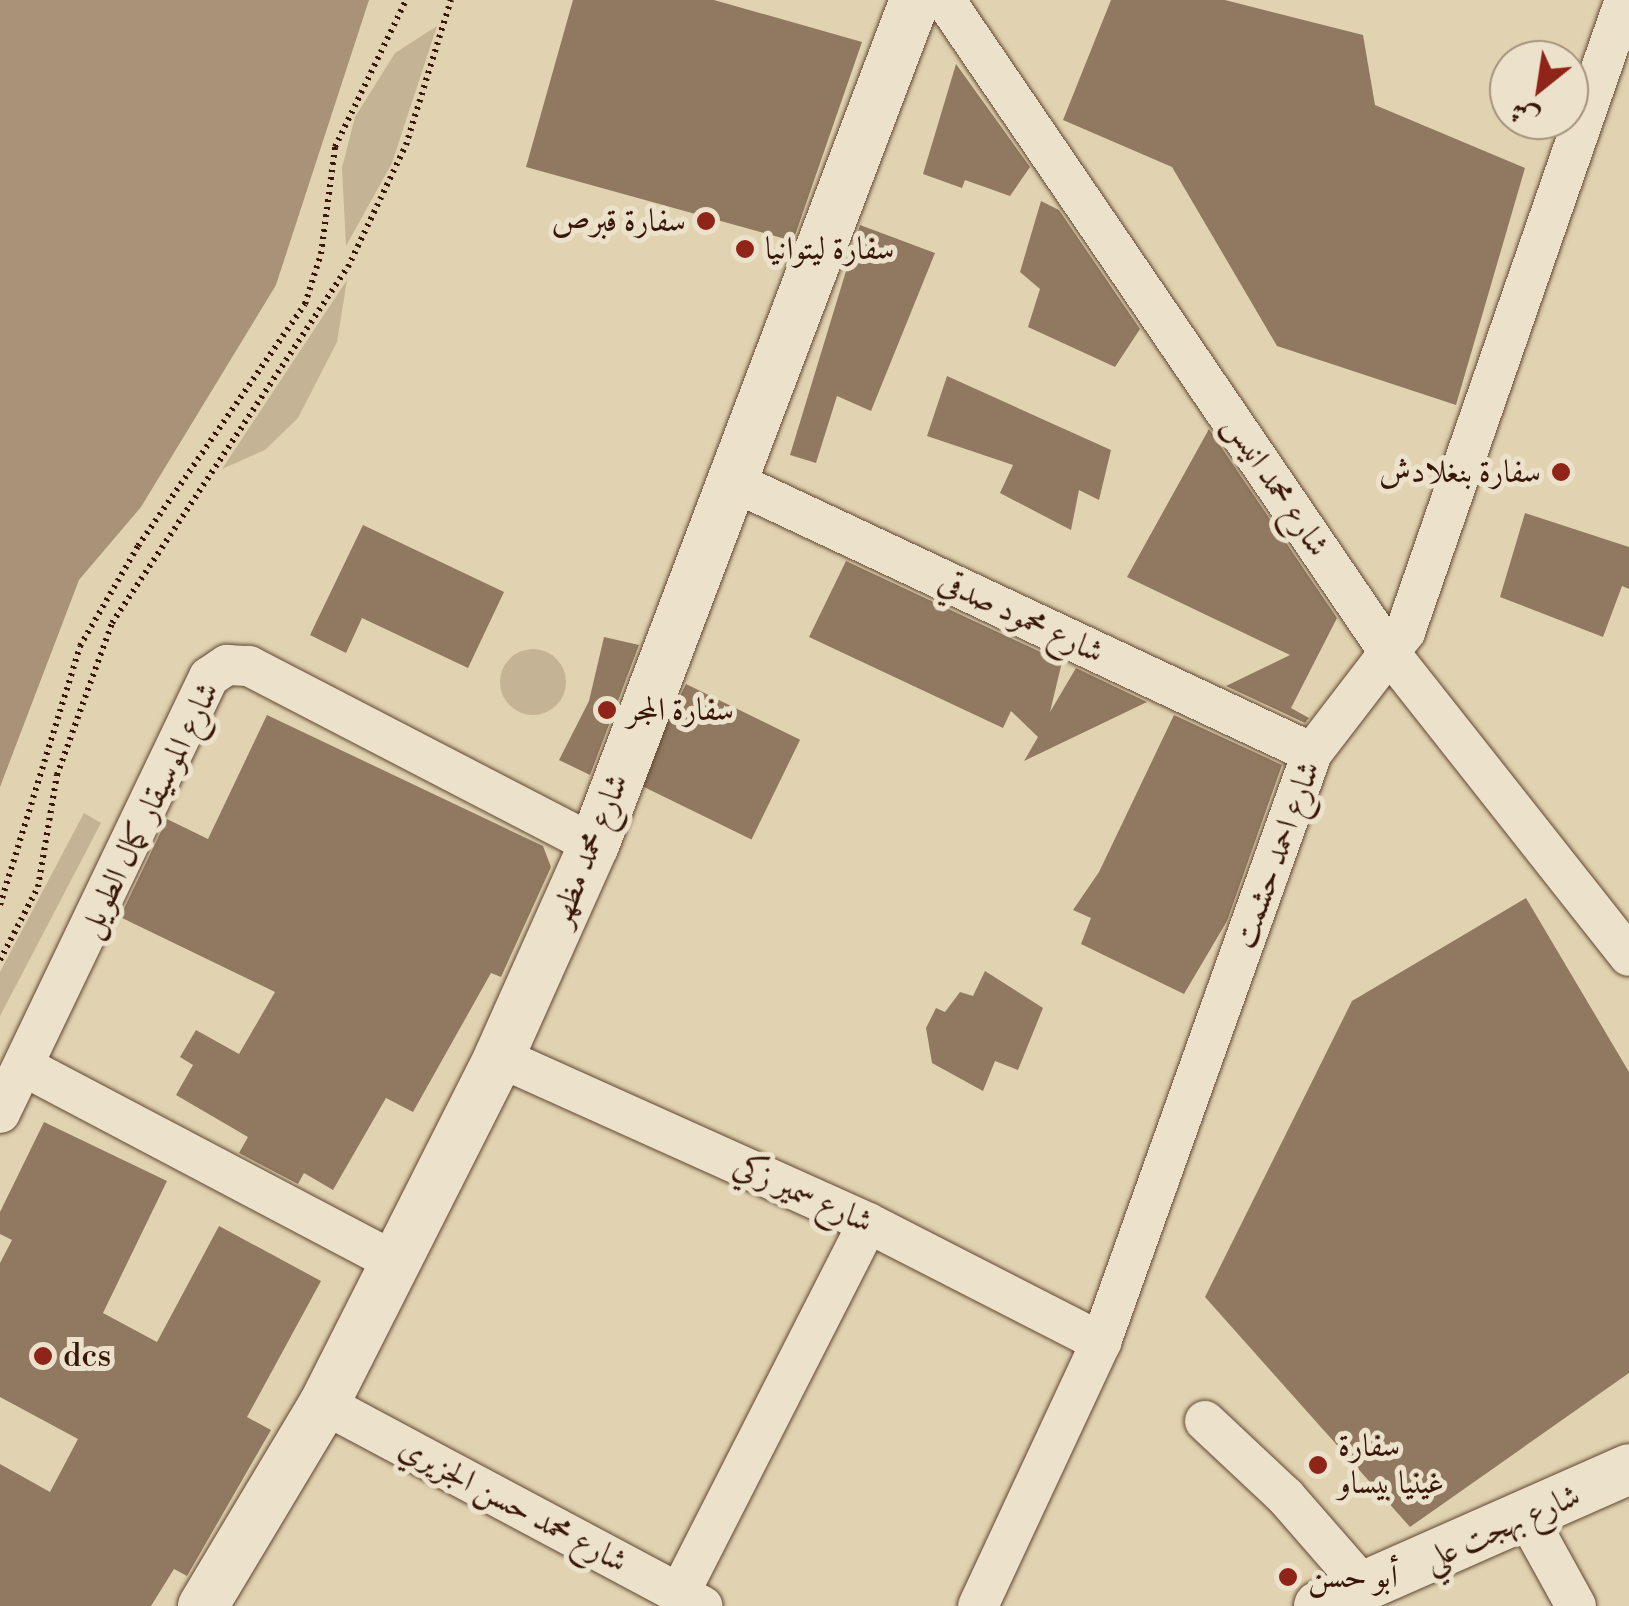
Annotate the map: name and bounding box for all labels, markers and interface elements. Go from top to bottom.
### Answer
north arrow [1489,40,1589,140]
text: ش [1504,93,1546,137]
place label: سفارة قبرص [551,202,686,240]
marker: سفارة قبرص [695,210,717,232]
place label: سفارة ليتوانيا [765,230,894,268]
marker: سفارة ليتوانيا [734,238,756,260]
street label: شارع محمد انيس [1215,408,1337,564]
place label: سفارة بنغلادش [1379,453,1541,491]
marker: سفارة بنغلادش [1550,461,1572,483]
street label: شارع محمود صدقي [932,562,1110,672]
street label: شارع الموسيقار كمال الطويل [71,676,227,944]
place label: سفارة المجر [627,691,734,729]
marker: سفارة المجر [596,699,618,721]
street label: شارع احمد حشمت [1225,756,1329,954]
street label: شارع محمد مظهر [541,768,637,932]
street label: شارع سمير زكي [728,1146,878,1242]
place label: dcs [63,1337,111,1375]
marker: dcs [32,1345,54,1367]
place label: سفارة غينيا بيساو [1338,1428,1444,1503]
street label: شارع محمد حسن الجزيري [392,1429,634,1581]
marker: سفارة غينيا بيساو [1307,1454,1329,1476]
street label: شارع بهجت علي [1418,1476,1586,1580]
place label: أبو حسن [1308,1558,1398,1596]
marker: أبو حسن [1277,1566,1299,1588]

